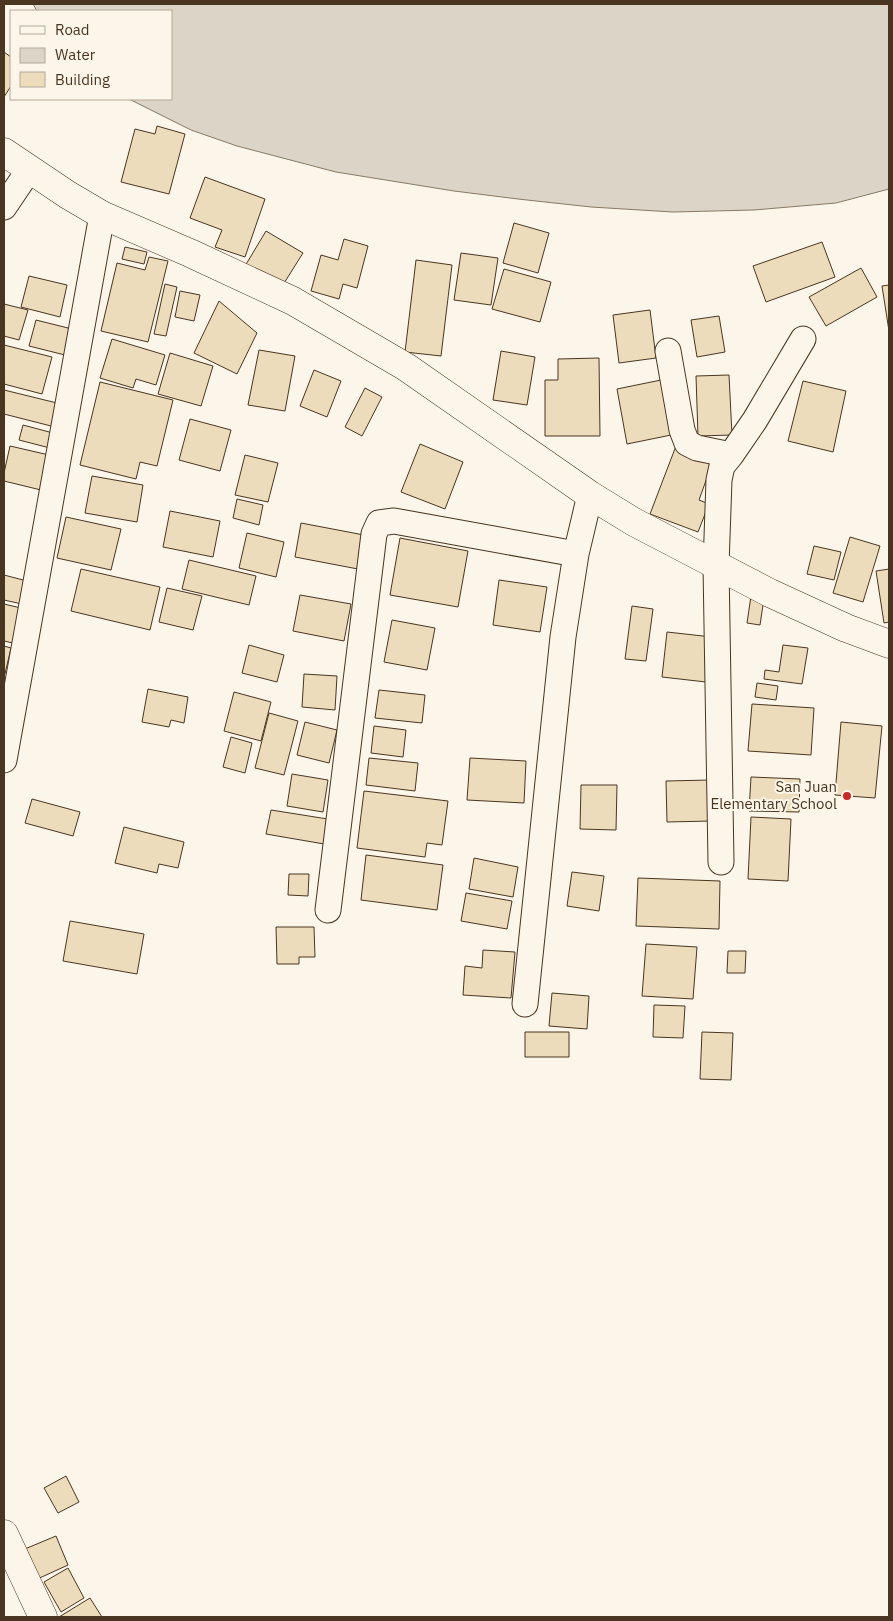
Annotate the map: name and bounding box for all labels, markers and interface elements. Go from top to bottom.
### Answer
legend [10,10,172,100]
text: Road [55,20,90,39]
text: Water [55,45,96,64]
text: Building [55,70,110,89]
place label: San Juan Elementary School [710,777,837,813]
marker: San Juan Elementary School [841,790,853,802]

